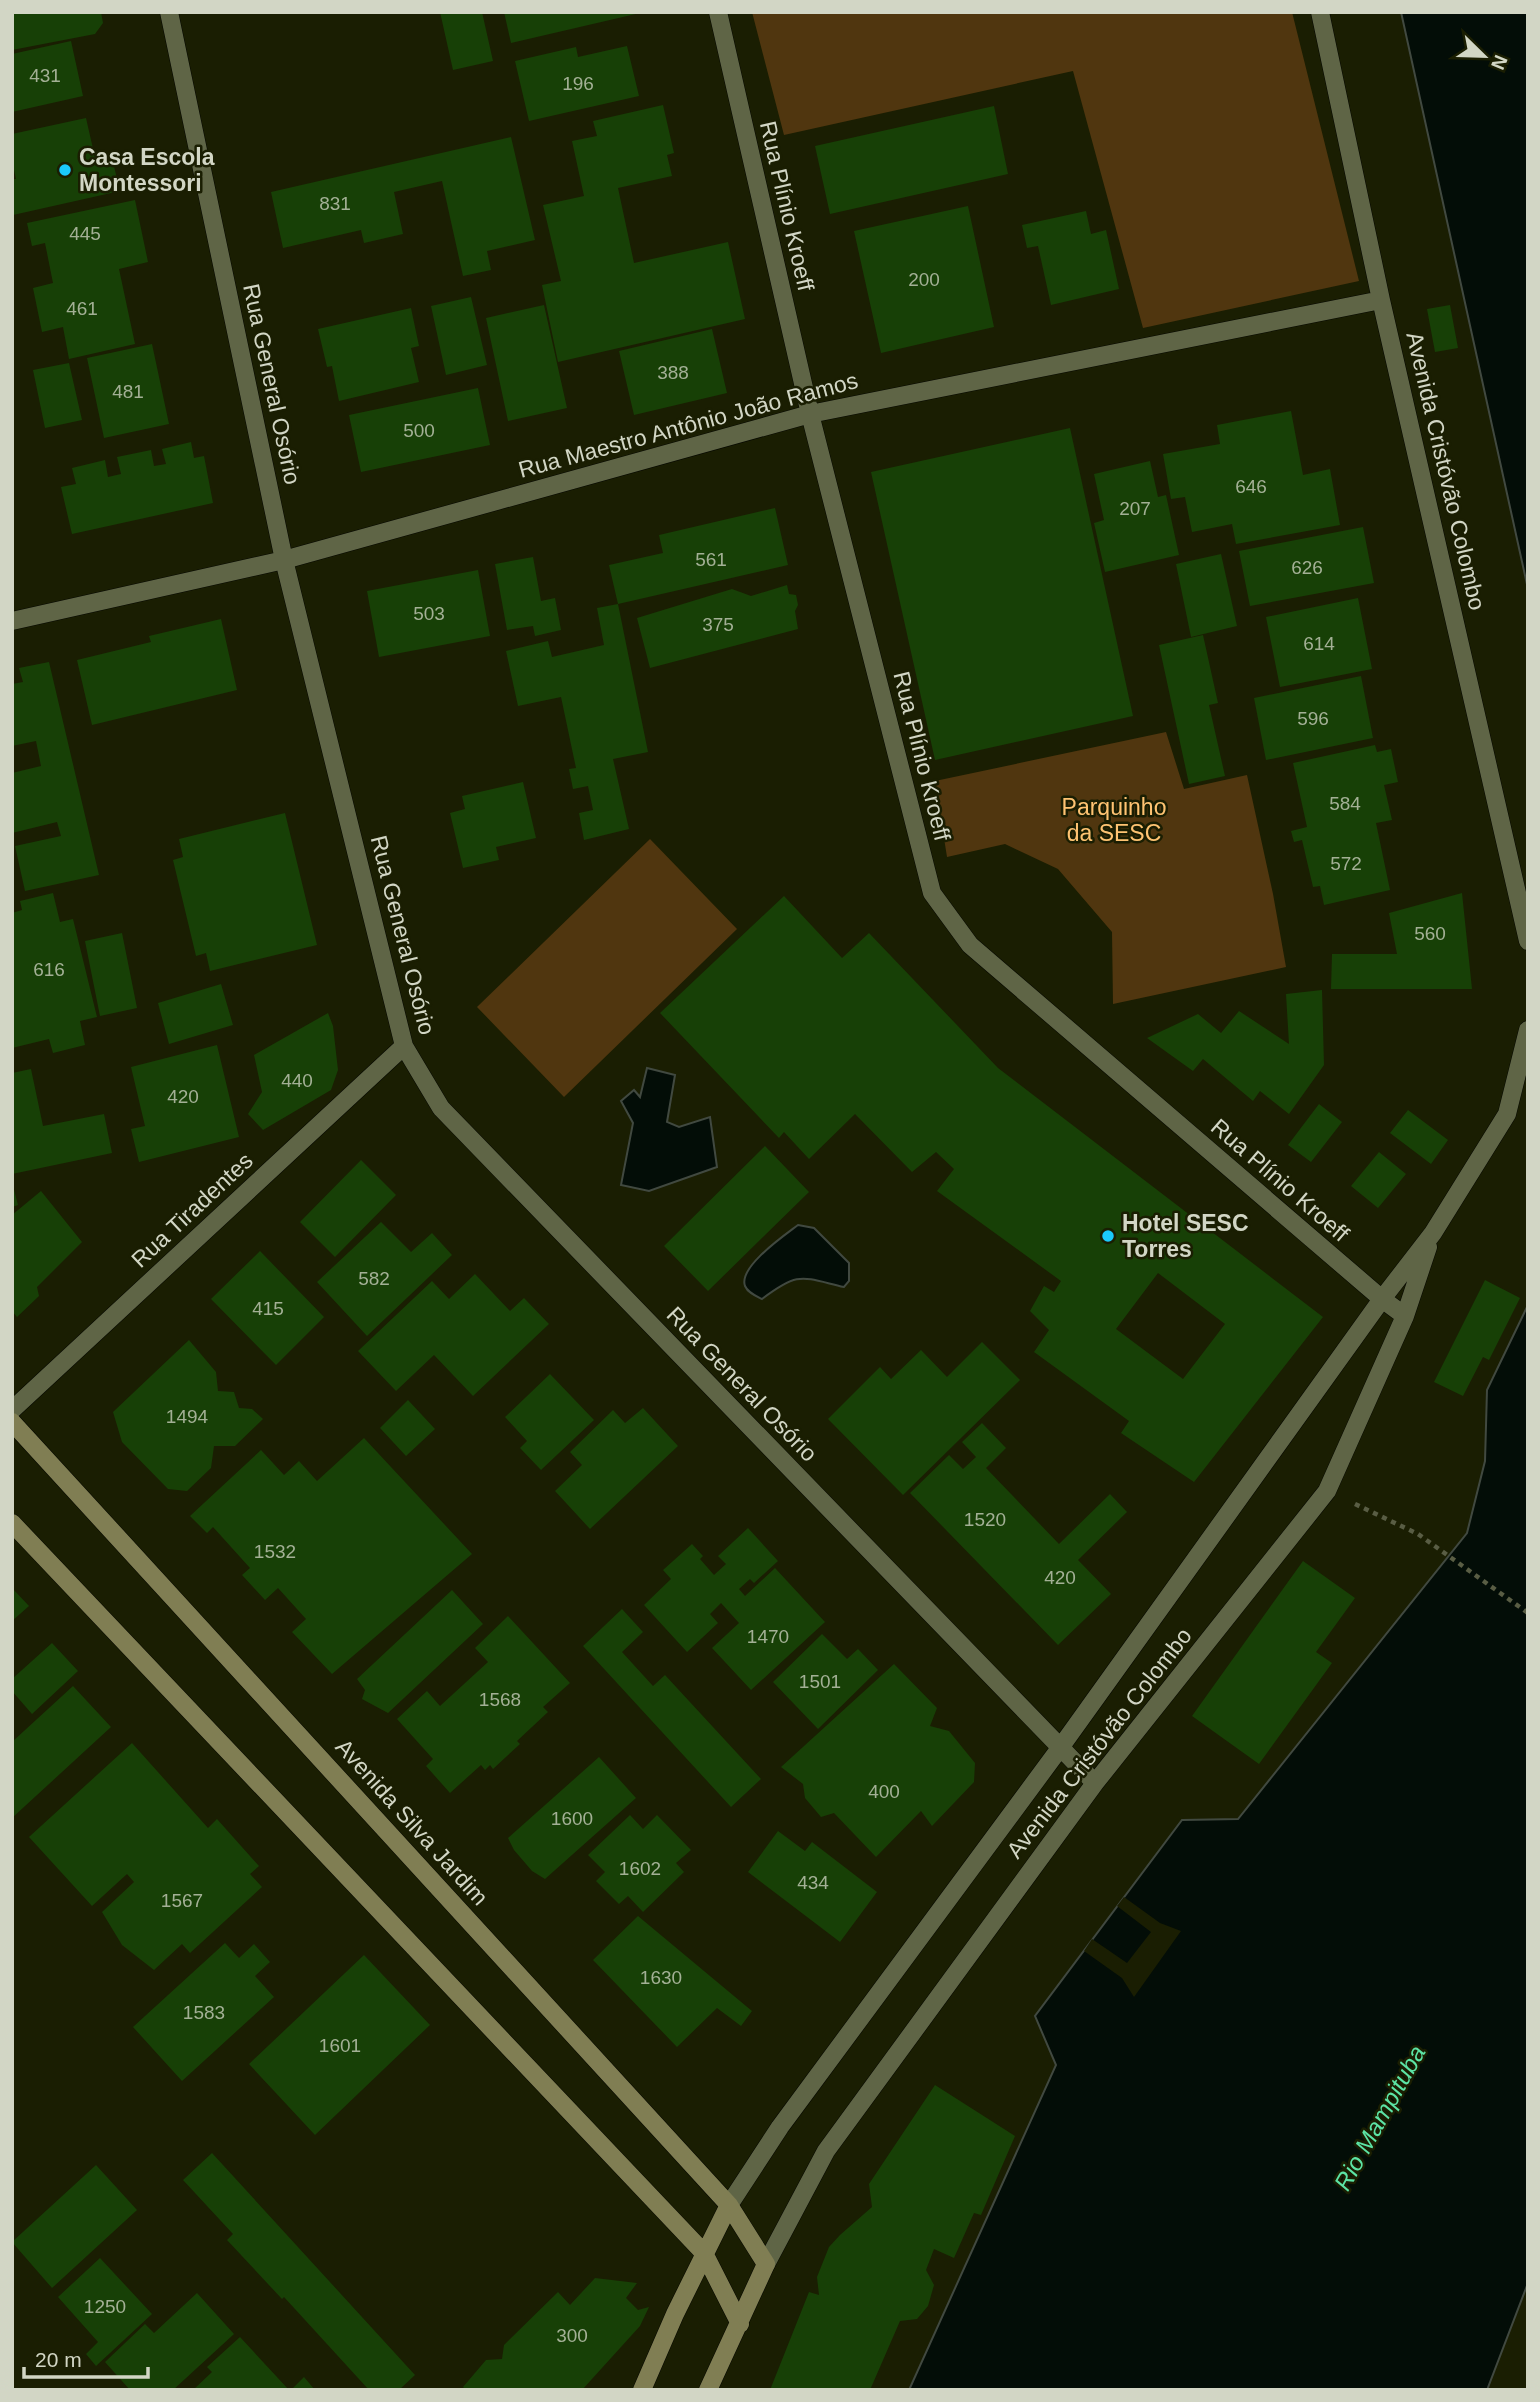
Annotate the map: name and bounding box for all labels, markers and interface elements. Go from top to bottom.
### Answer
north arrow [1449,21,1519,91]
text: N [1487,52,1512,73]
house number: 431 [29,65,61,86]
house number: 196 [562,73,594,94]
street label: Rua Plínio Kroeff [755,119,819,294]
place label: Casa Escola Montessori [79,144,215,196]
marker: Casa Escola Montessori [57,162,73,178]
house number: 831 [319,193,351,214]
house number: 445 [69,223,101,244]
house number: 200 [908,269,940,290]
street label: Rua General Osório [238,281,306,487]
house number: 461 [66,298,98,319]
street label: Avenida Cristóvão Colombo [1401,329,1491,613]
house number: 388 [657,362,689,383]
street label: Rua Maestro Antônio João Ramos [515,367,861,483]
house number: 481 [112,381,144,402]
house number: 500 [403,420,435,441]
house number: 646 [1235,476,1267,497]
house number: 207 [1119,498,1151,519]
house number: 561 [695,549,727,570]
house number: 626 [1291,557,1323,578]
house number: 503 [413,603,445,624]
house number: 375 [702,614,734,635]
house number: 614 [1303,633,1335,654]
street label: Rua Plínio Kroeff [888,669,956,844]
house number: 596 [1297,708,1329,729]
house number: 584 [1329,793,1361,814]
park label: Parquinho da SESC [1062,794,1166,846]
street label: Rua General Osório [366,833,440,1037]
house number: 572 [1330,853,1362,874]
house number: 560 [1414,923,1446,944]
house number: 616 [33,959,65,980]
house number: 440 [281,1070,313,1091]
house number: 420 [167,1086,199,1107]
street label: Rua Plínio Kroeff [1206,1113,1354,1247]
street label: Rua Tiradentes [126,1147,258,1273]
place label: Hotel SESC Torres [1122,1210,1249,1262]
marker: Hotel SESC Torres [1100,1228,1116,1244]
house number: 582 [358,1268,390,1289]
house number: 415 [252,1298,284,1319]
street label: Rua General Osório [662,1301,822,1467]
house number: 1494 [166,1406,209,1427]
house number: 1520 [964,1509,1006,1530]
house number: 1532 [254,1541,296,1562]
house number: 420 [1044,1567,1076,1588]
street label: Avenida Cristóvão Colombo [1001,1623,1197,1863]
house number: 1470 [747,1626,789,1647]
house number: 1501 [799,1671,841,1692]
house number: 1568 [479,1689,521,1710]
street label: Avenida Silva Jardim [331,1734,493,1910]
house number: 400 [868,1781,900,1802]
house number: 1600 [551,1808,593,1829]
house number: 1602 [619,1858,661,1879]
house number: 434 [797,1872,829,1893]
house number: 1567 [161,1890,203,1911]
house number: 1630 [640,1967,682,1988]
house number: 1583 [183,2002,225,2023]
house number: 1601 [319,2035,361,2056]
water label: Rio Mampituba [1329,2041,1430,2195]
house number: 1250 [84,2296,126,2317]
house number: 300 [556,2325,588,2346]
scale bar [24,2336,149,2380]
text: 20 m [35,2348,82,2371]

